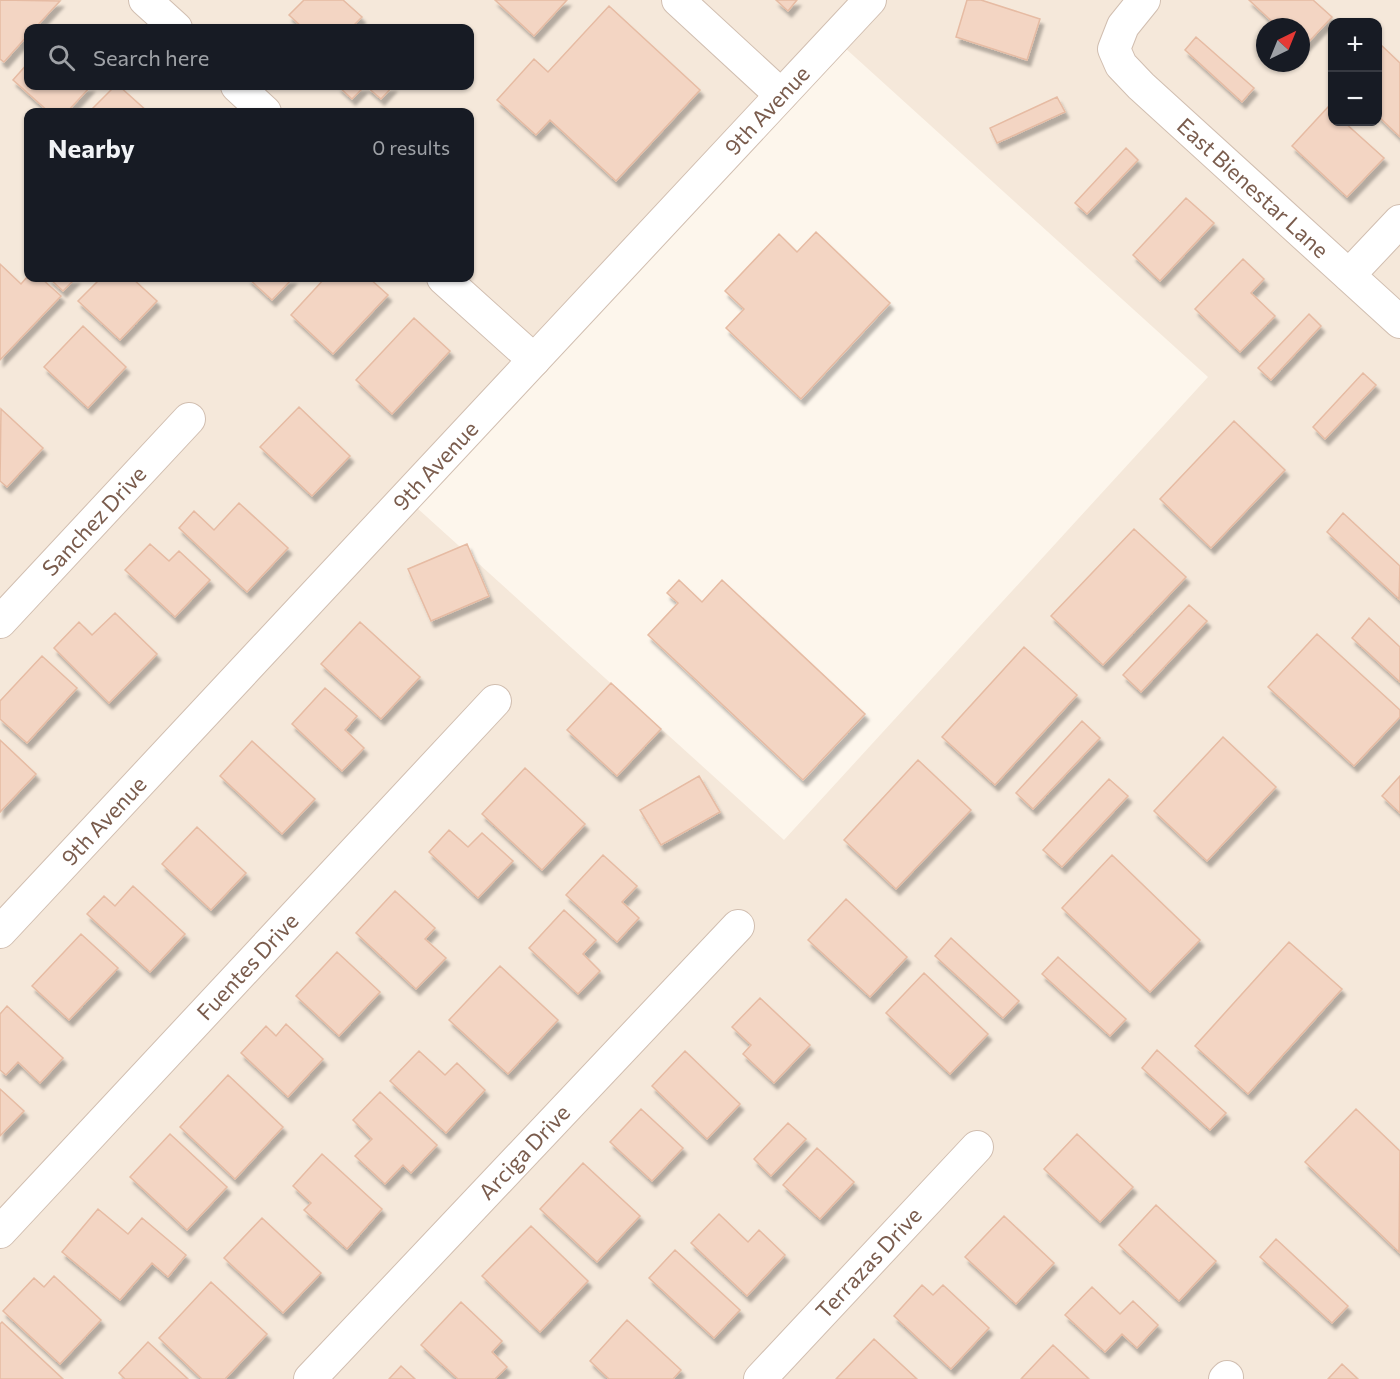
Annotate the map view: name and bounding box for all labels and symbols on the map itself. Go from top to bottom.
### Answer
north arrow [1256,18,1310,72]
street label: 9th Avenue [718,60,815,160]
street label: East Bienestar Lane [1172,112,1335,263]
street label: 9th Avenue [387,415,483,516]
street label: Sanchez Drive [36,460,151,581]
street label: 9th Avenue [55,770,152,871]
street label: Fuentes Drive [191,907,304,1025]
street label: Arciga Drive [473,1099,575,1205]
street label: Terrazas Drive [810,1201,927,1324]

